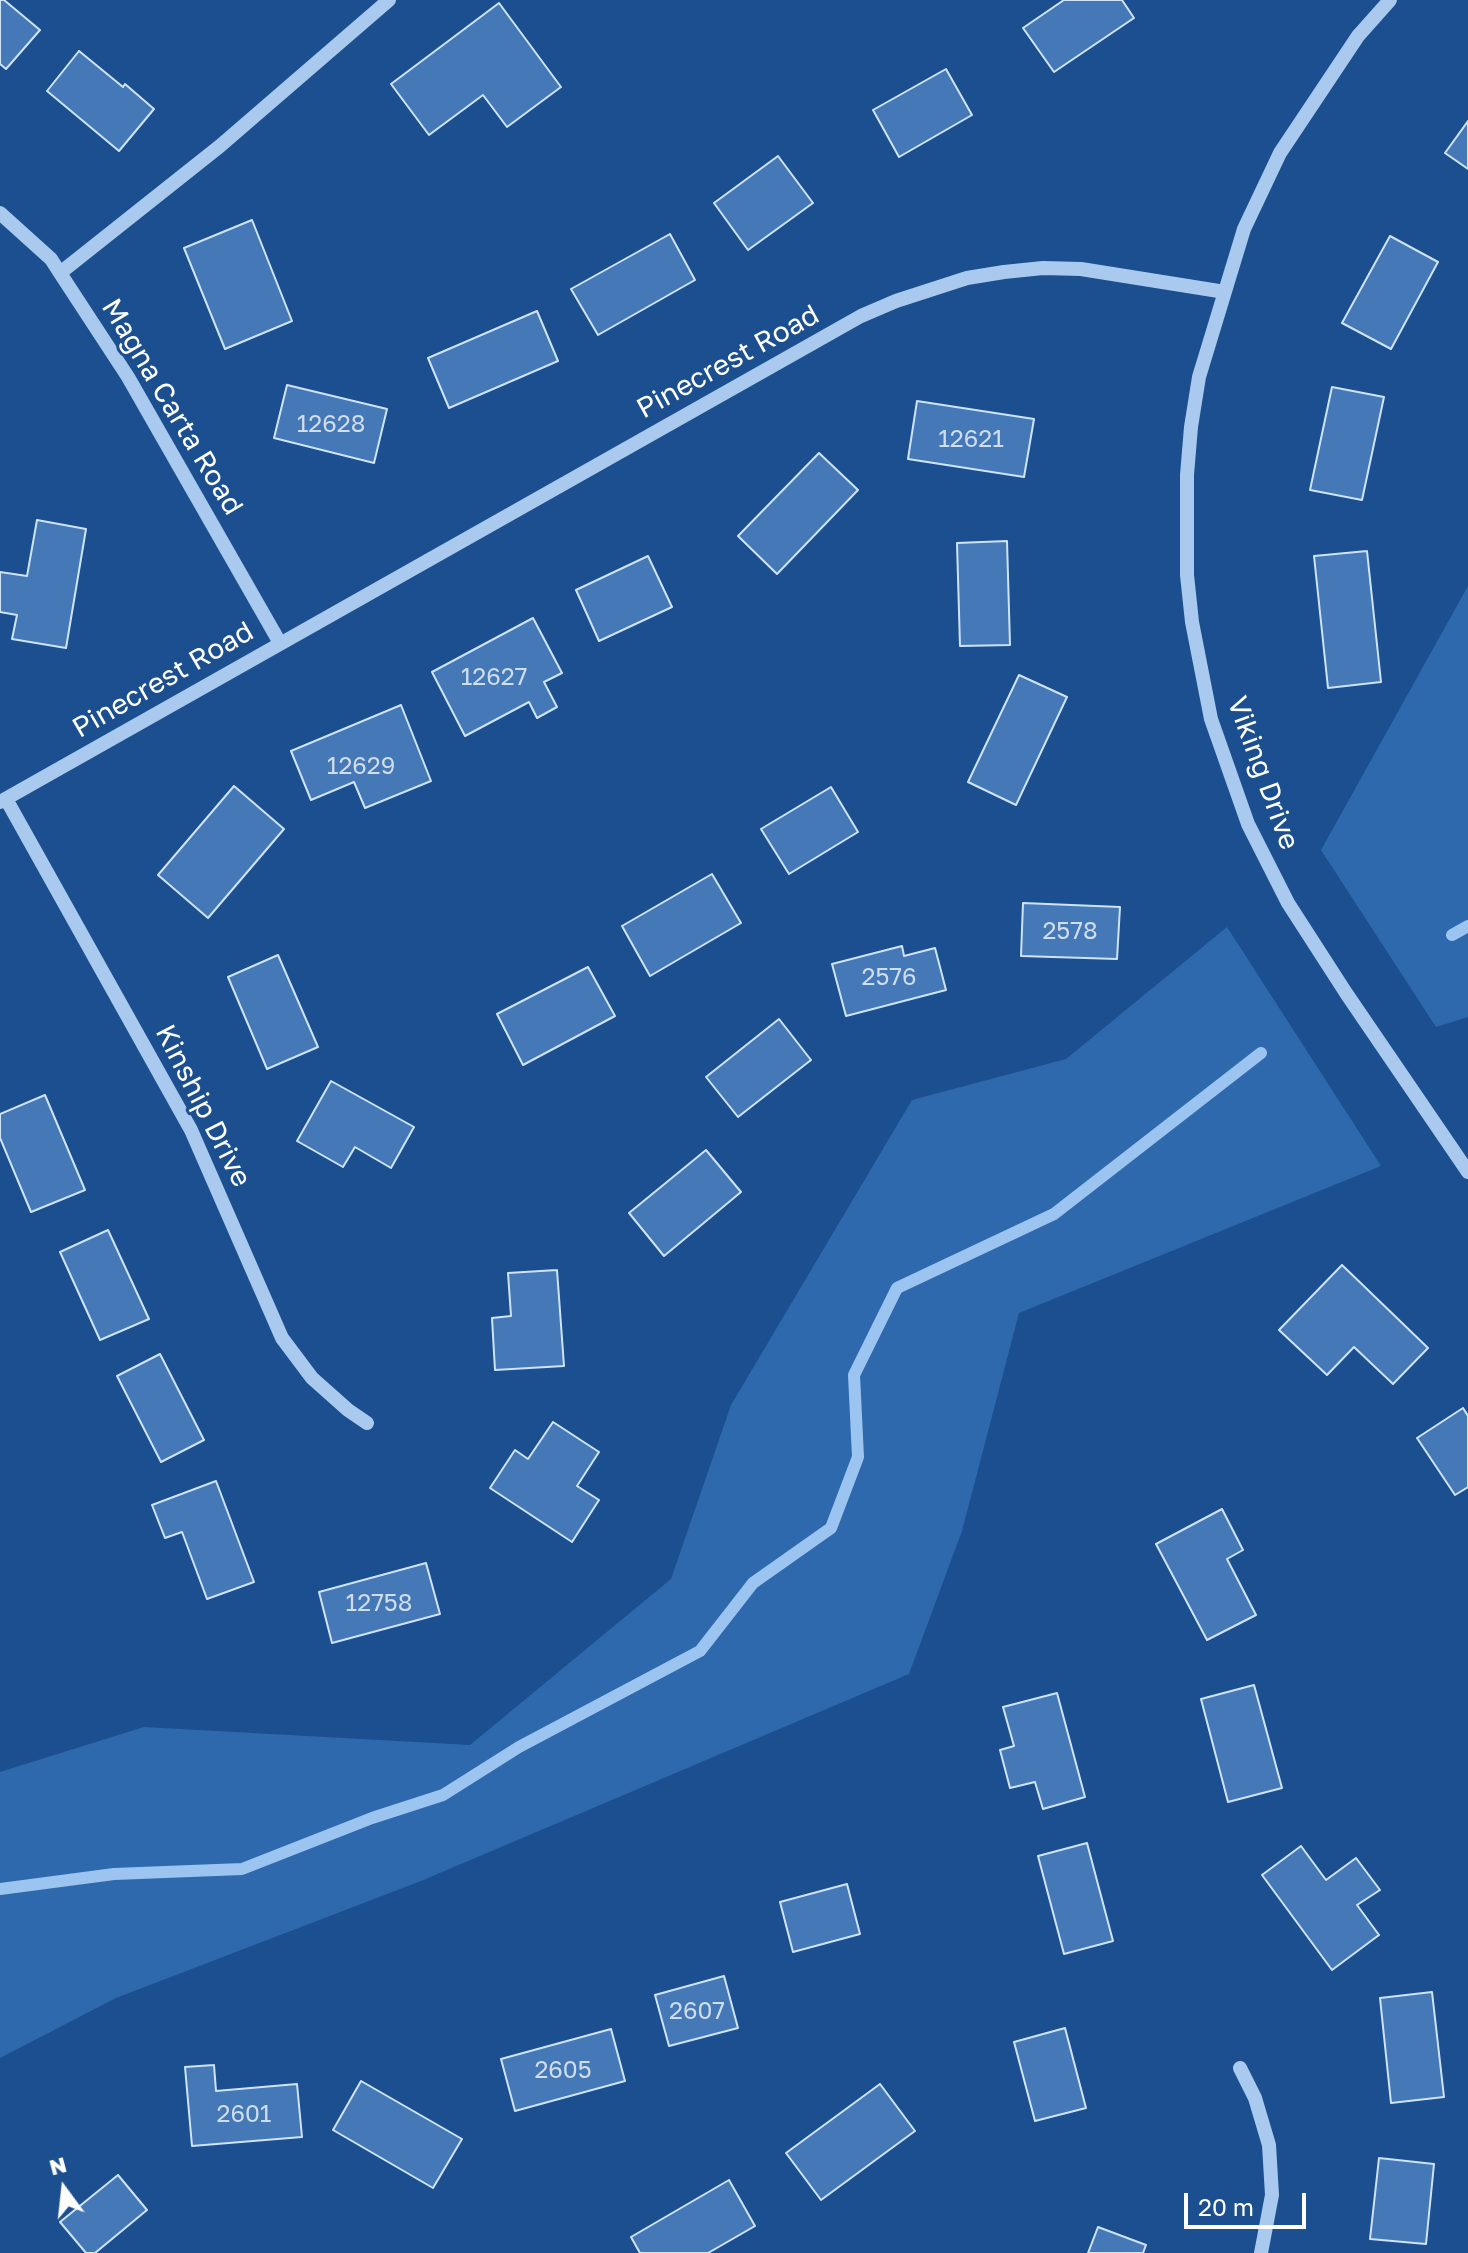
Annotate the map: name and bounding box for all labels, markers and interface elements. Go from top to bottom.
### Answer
street label: Magna Carta Road [94,293,250,521]
street label: Pinecrest Road [631,298,825,426]
house number: 12628 [297,410,365,438]
house number: 12621 [938,425,1004,453]
street label: Pinecrest Road [67,615,259,745]
house number: 12627 [461,663,527,691]
street label: Viking Drive [1220,692,1306,854]
house number: 12629 [327,752,395,780]
house number: 2578 [1042,917,1098,945]
house number: 2576 [861,963,917,991]
street label: Kinship Drive [148,1019,258,1193]
house number: 12758 [346,1589,412,1617]
house number: 2607 [669,1997,725,2025]
house number: 2605 [534,2056,592,2084]
house number: 2601 [217,2100,271,2128]
north arrow [24,2149,104,2229]
text: N [46,2150,69,2181]
scale bar [1188,2177,1310,2227]
text: 20 m [1198,2192,1254,2221]

